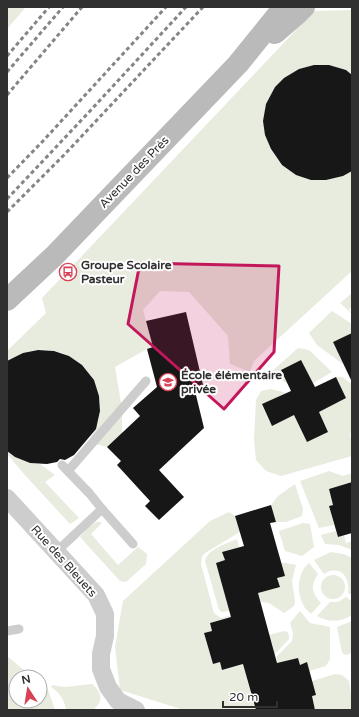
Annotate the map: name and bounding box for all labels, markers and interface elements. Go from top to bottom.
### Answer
street label: Avenue des Prés [96,133,172,211]
place label: Groupe Scolaire Pasteur [81,258,172,286]
bus stop icon: Groupe Scolaire Pasteur [58,262,78,282]
place label: École élémentaire privée [181,368,282,397]
school or university icon: École élémentaire privée [158,372,178,392]
street label: Rue des Bleuets [28,522,100,600]
north arrow [8,669,48,709]
text: N [20,672,32,687]
scale bar [223,683,277,709]
text: 20 m [229,690,258,704]

